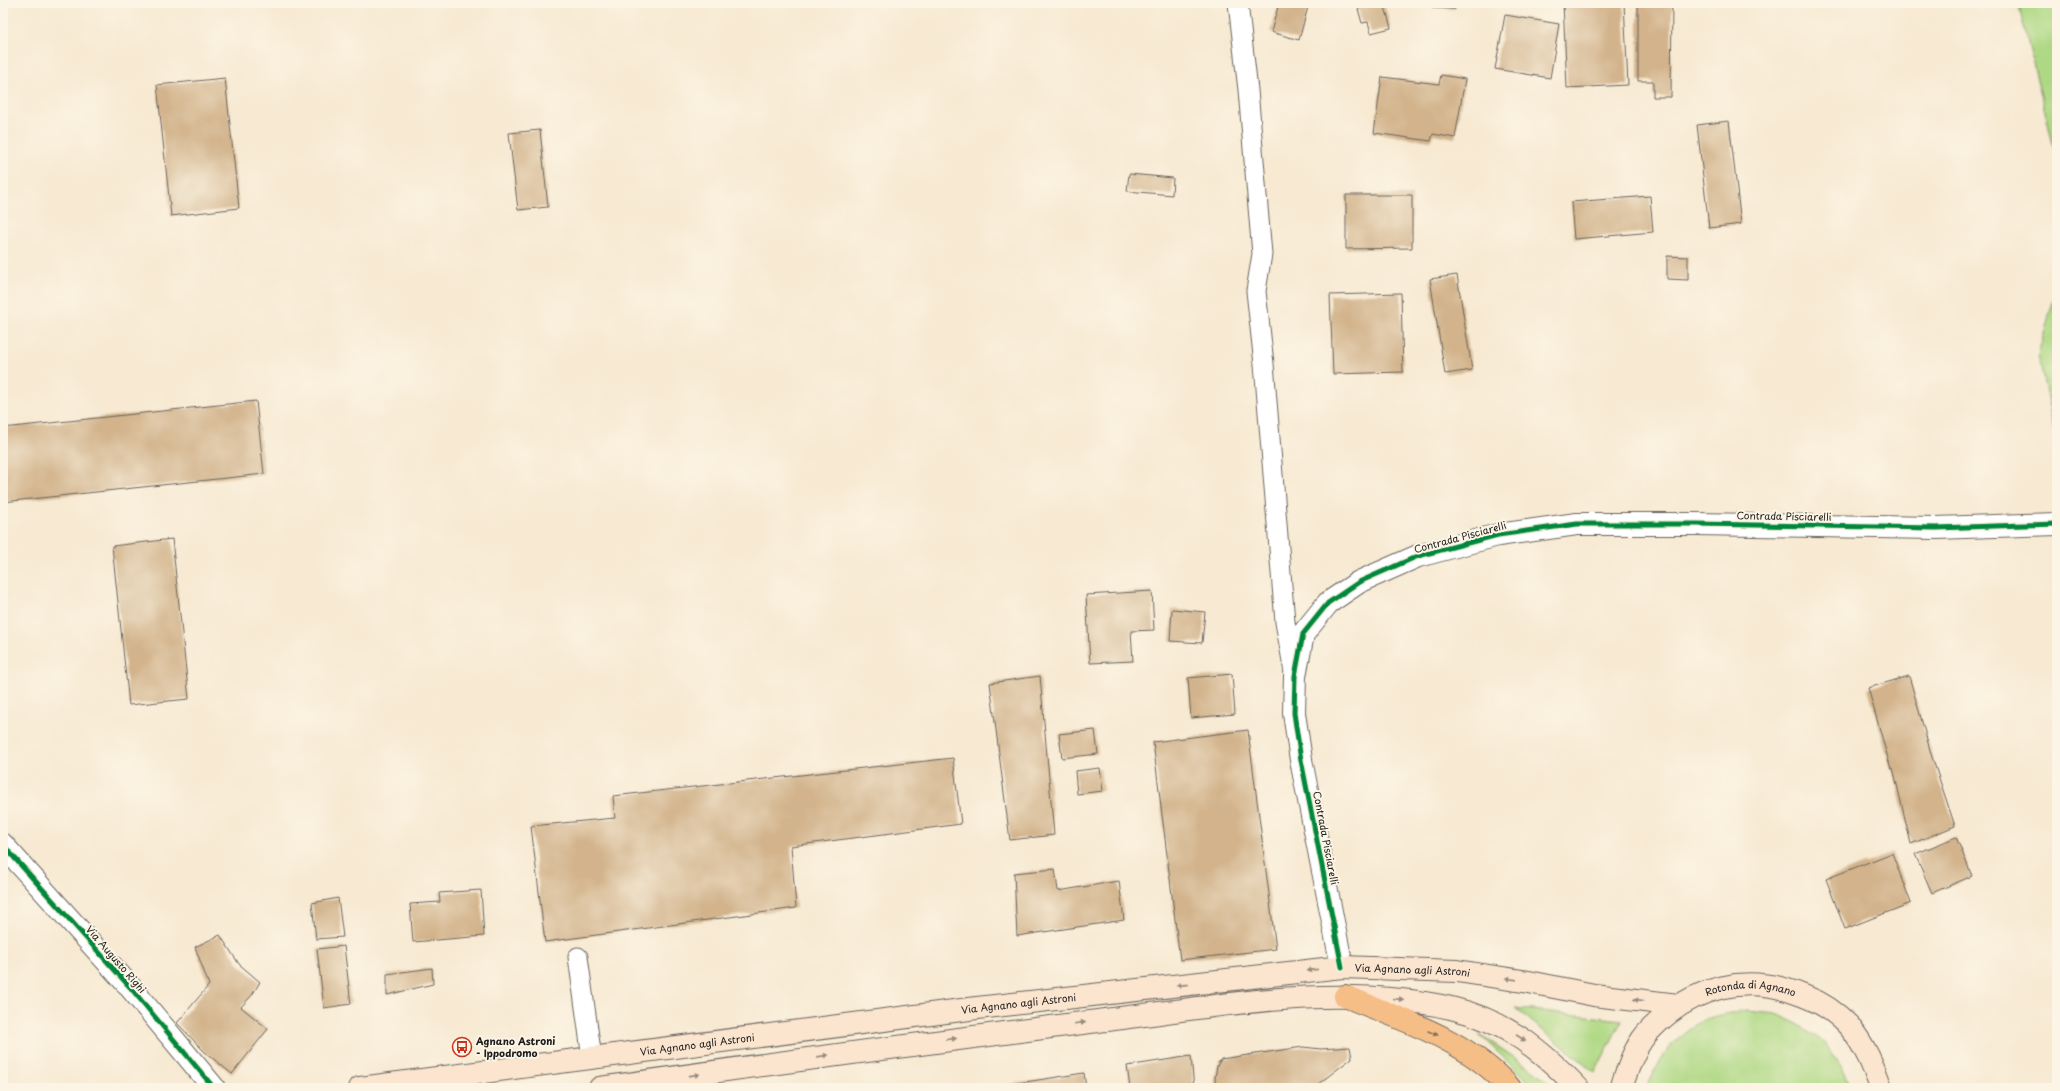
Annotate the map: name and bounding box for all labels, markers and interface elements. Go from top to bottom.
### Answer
street label: Contrada Pisciarelli [1736,507,1832,524]
street label: Contrada Pisciarelli [1412,517,1508,556]
street label: Contrada Pisciarelli [1310,790,1343,886]
street label: Via Augusto Righi [83,922,150,996]
street label: Via Agnano agli Astroni [1355,959,1472,980]
one-way arrow [1305,967,1318,974]
one-way arrow [1505,976,1517,982]
street label: Rotonda di Agnano [1703,976,1799,999]
one-way arrow [1176,981,1188,988]
street label: Via Agnano agli Astroni [960,989,1077,1017]
one-way arrow [1392,995,1404,1002]
one-way arrow [1633,997,1645,1004]
one-way arrow [1074,1020,1086,1026]
street label: Via Agnano agli Astroni [639,1029,756,1059]
one-way arrow [1427,1030,1438,1036]
place label: Agnano Astroni - Ippodromo [475,1033,555,1060]
one-way arrow [1515,1034,1527,1041]
bus stop icon: Agnano Astroni - Ippodromo [451,1036,473,1058]
one-way arrow [945,1036,957,1042]
one-way arrow [816,1053,829,1059]
one-way arrow [688,1072,700,1078]

